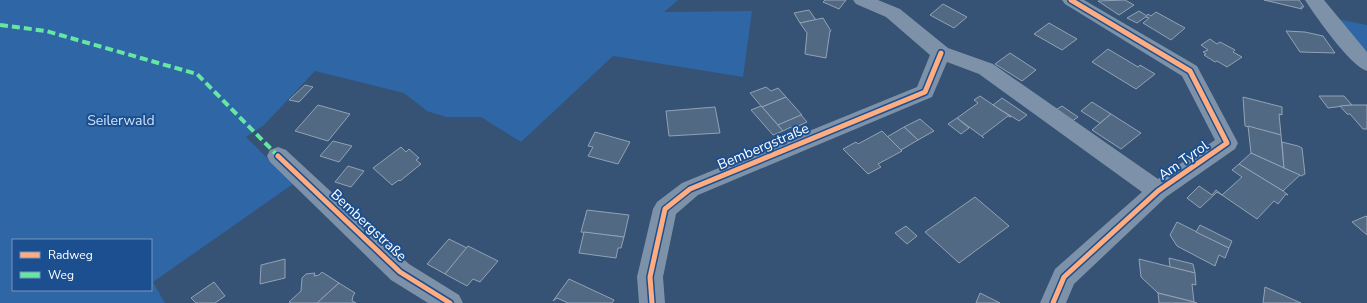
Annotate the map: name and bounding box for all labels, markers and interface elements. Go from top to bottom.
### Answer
park label: Seilerwald [87,111,155,130]
street label: Bembergstraße [715,119,812,174]
street label: Am Tyrol [1154,136,1213,185]
street label: Bembergstraße [326,185,411,266]
legend [12,239,152,291]
text: Radweg [48,247,93,263]
text: Weg [48,267,74,283]

